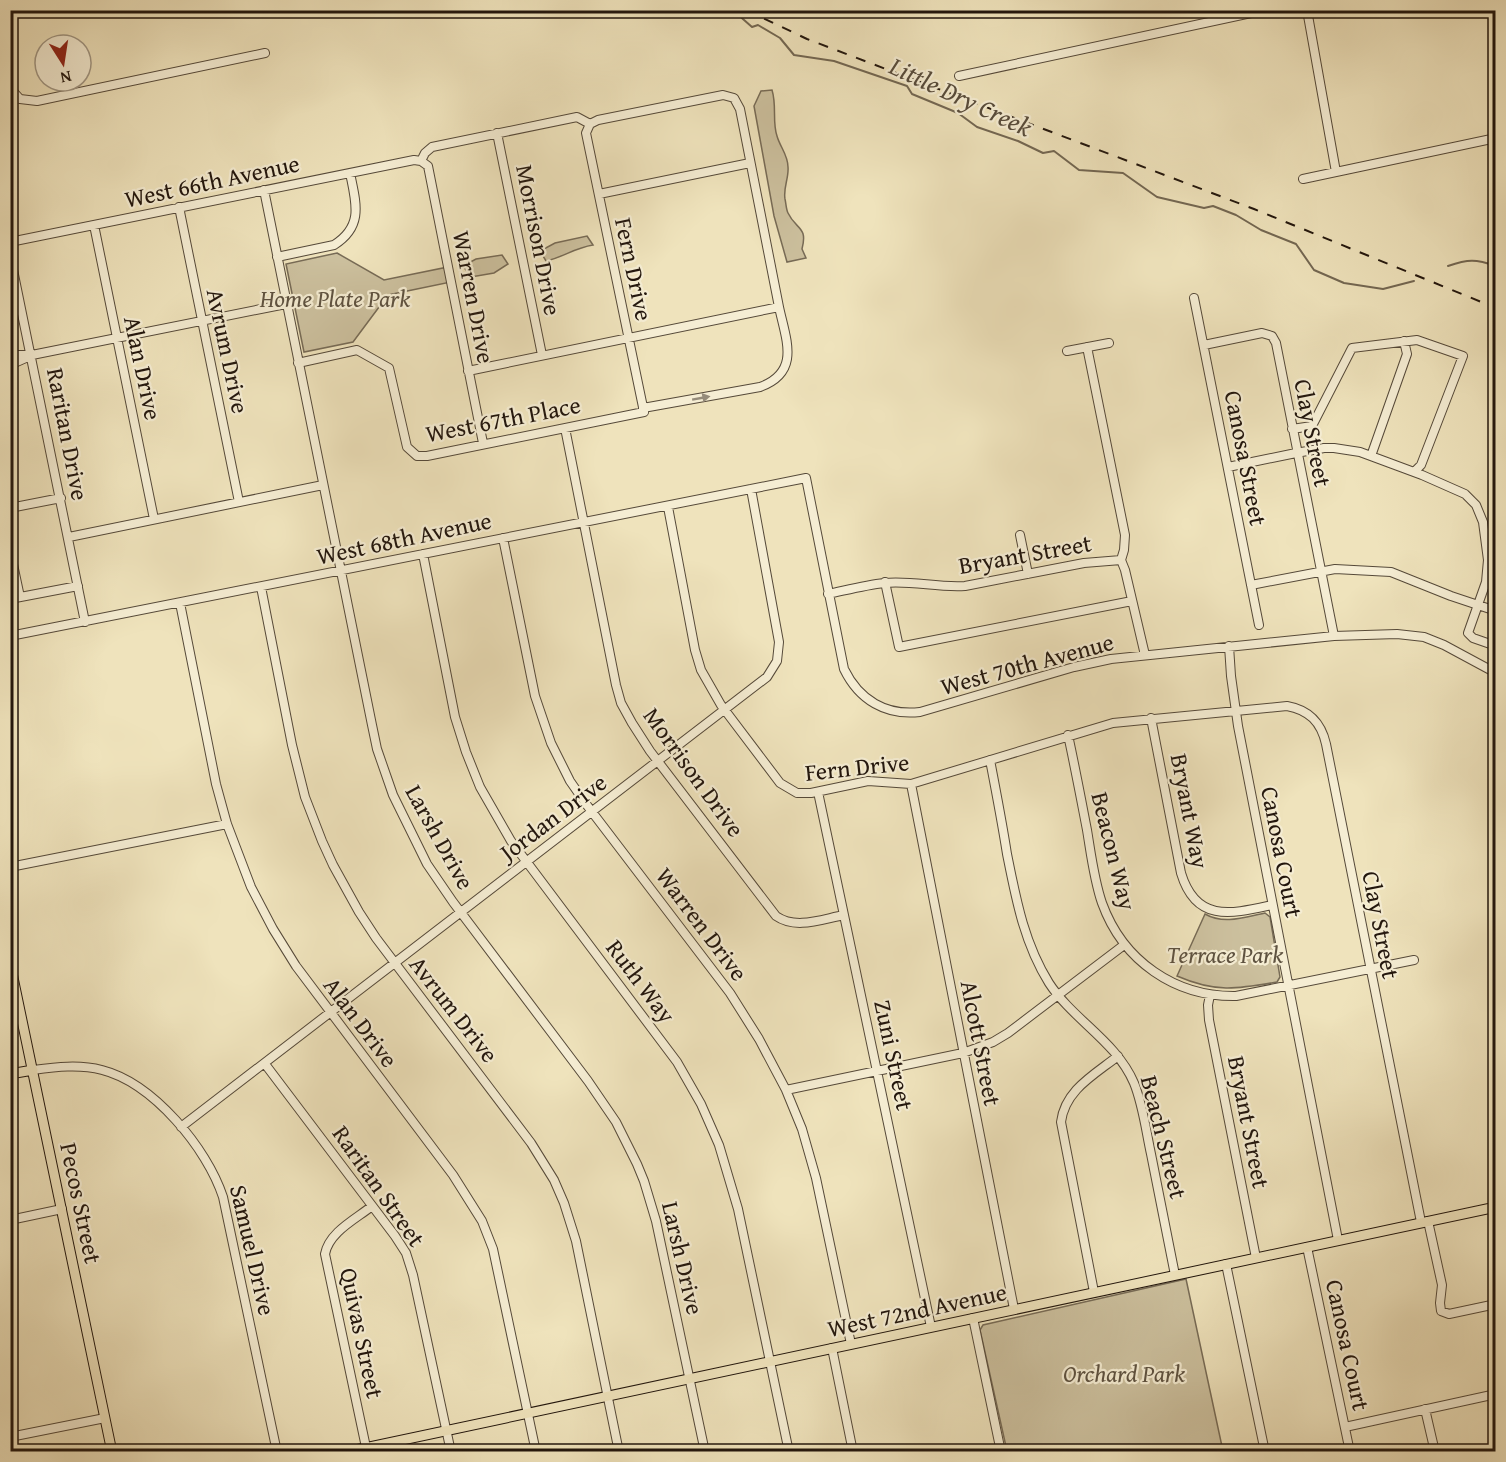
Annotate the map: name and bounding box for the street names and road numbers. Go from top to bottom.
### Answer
street label: West 66th Avenue [121,145,303,217]
street label: Morrison Drive [507,162,571,318]
street label: Fern Drive [606,214,662,324]
street label: Warren Drive [444,228,504,366]
street label: Avrum Drive [198,285,258,417]
street label: Alan Drive [115,313,171,423]
street label: Raritan Drive [38,365,98,503]
street label: Clay Street [1285,376,1341,490]
street label: West 67th Place [422,387,584,451]
street label: Canosa Street [1216,387,1276,529]
street label: West 68th Avenue [313,502,495,574]
street label: Bryant Street [956,525,1095,583]
street label: West 70th Avenue [936,624,1118,704]
street label: Morrison Drive [635,700,753,844]
street label: Fern Drive [803,744,911,790]
street label: Bryant Way [1162,751,1218,872]
street label: Jordan Drive [490,765,614,871]
street label: Larsh Drive [397,778,483,896]
street label: Canosa Court [1252,783,1312,921]
street label: Beacon Way [1082,788,1146,914]
street label: Warren Drive [648,860,756,988]
street label: Clay Street [1353,868,1409,982]
street label: Ruth Way [598,932,684,1030]
street label: Avrum Drive [401,948,507,1070]
street label: Alan Drive [315,969,407,1075]
street label: Alcott Street [952,977,1010,1109]
street label: Zuni Street [865,997,923,1114]
street label: Bryant Street [1219,1053,1279,1192]
street label: Beach Street [1132,1072,1196,1203]
street label: Raritan Street [324,1118,434,1254]
street label: Pecos Street [51,1139,111,1267]
street label: Samuel Drive [221,1181,285,1319]
street label: Larsh Drive [653,1198,713,1318]
street label: Quivas Street [331,1264,393,1402]
street label: West 72nd Avenue [824,1274,1010,1346]
street label: Canosa Court [1317,1276,1379,1414]

